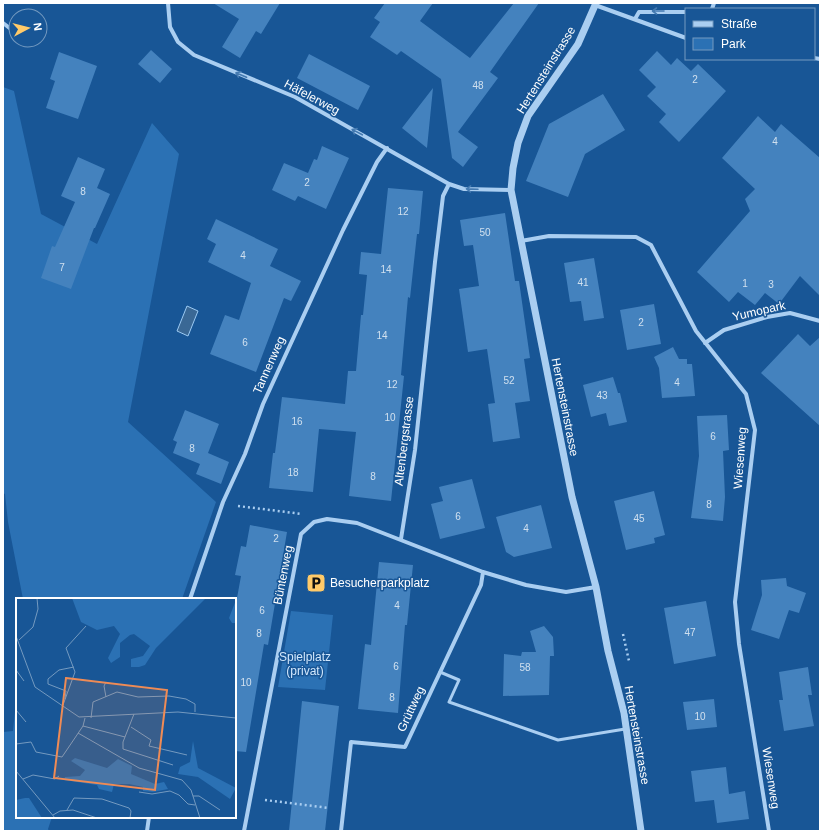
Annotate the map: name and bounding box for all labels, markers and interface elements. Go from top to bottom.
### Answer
one-way arrow [652,7,665,15]
north arrow [8,8,48,48]
legend [685,8,815,60]
text: Straße [721,17,757,31]
text: N [31,22,44,32]
street label: Hertensteinstrasse [514,24,579,116]
text: Park [721,37,747,51]
one-way arrow [235,70,247,78]
house number: 2 [692,74,698,85]
street label: Häfelerweg [282,77,342,117]
house number: 48 [472,80,484,91]
one-way arrow [351,127,363,135]
house number: 4 [772,136,778,147]
house number: 2 [304,177,310,188]
one-way arrow [466,185,479,193]
house number: 8 [80,186,86,197]
house number: 12 [397,206,409,217]
house number: 50 [479,227,491,238]
house number: 4 [240,250,246,261]
house number: 7 [59,262,65,273]
house number: 14 [380,264,392,275]
house number: 41 [577,277,589,288]
house number: 1 [742,278,748,289]
house number: 3 [768,279,774,290]
street label: Yumopark [731,298,788,324]
house number: 2 [638,317,644,328]
house number: 14 [376,330,388,341]
street label: Tannenweg [250,334,288,396]
house number: 6 [242,337,248,348]
street label: Hertensteinstrasse [549,357,581,458]
house number: 52 [503,375,515,386]
house number: 4 [674,377,680,388]
house number: 12 [386,379,398,390]
house number: 43 [596,390,608,401]
street label: Altenbergstrasse [392,395,416,487]
house number: 10 [384,412,396,423]
house number: 16 [291,416,303,427]
street label: Wiesenweg [731,427,749,489]
house number: 6 [710,431,716,442]
house number: 8 [189,443,195,454]
house number: 18 [287,467,299,478]
house number: 8 [370,471,376,482]
house number: 8 [706,499,712,510]
house number: 6 [455,511,461,522]
house number: 45 [633,513,645,524]
house number: 4 [523,523,529,534]
house number: 2 [273,533,279,544]
street label: Büntenweg [270,544,296,606]
parking icon: Besucherparkplatz [305,572,327,594]
place label: Besucherparkplatz [330,576,429,590]
inset map [16,598,236,818]
house number: 4 [394,600,400,611]
house number: 6 [259,605,265,616]
house number: 47 [684,627,696,638]
house number: 8 [256,628,262,639]
park label: Spielplatz (privat) [279,650,331,678]
house number: 6 [393,661,399,672]
house number: 58 [519,662,531,673]
house number: 10 [240,677,252,688]
street label: Grüttweg [394,684,428,734]
street label: Hertensteinstrasse [621,685,653,786]
house number: 8 [389,692,395,703]
house number: 10 [694,711,706,722]
street label: Wiesenweg [759,746,783,810]

